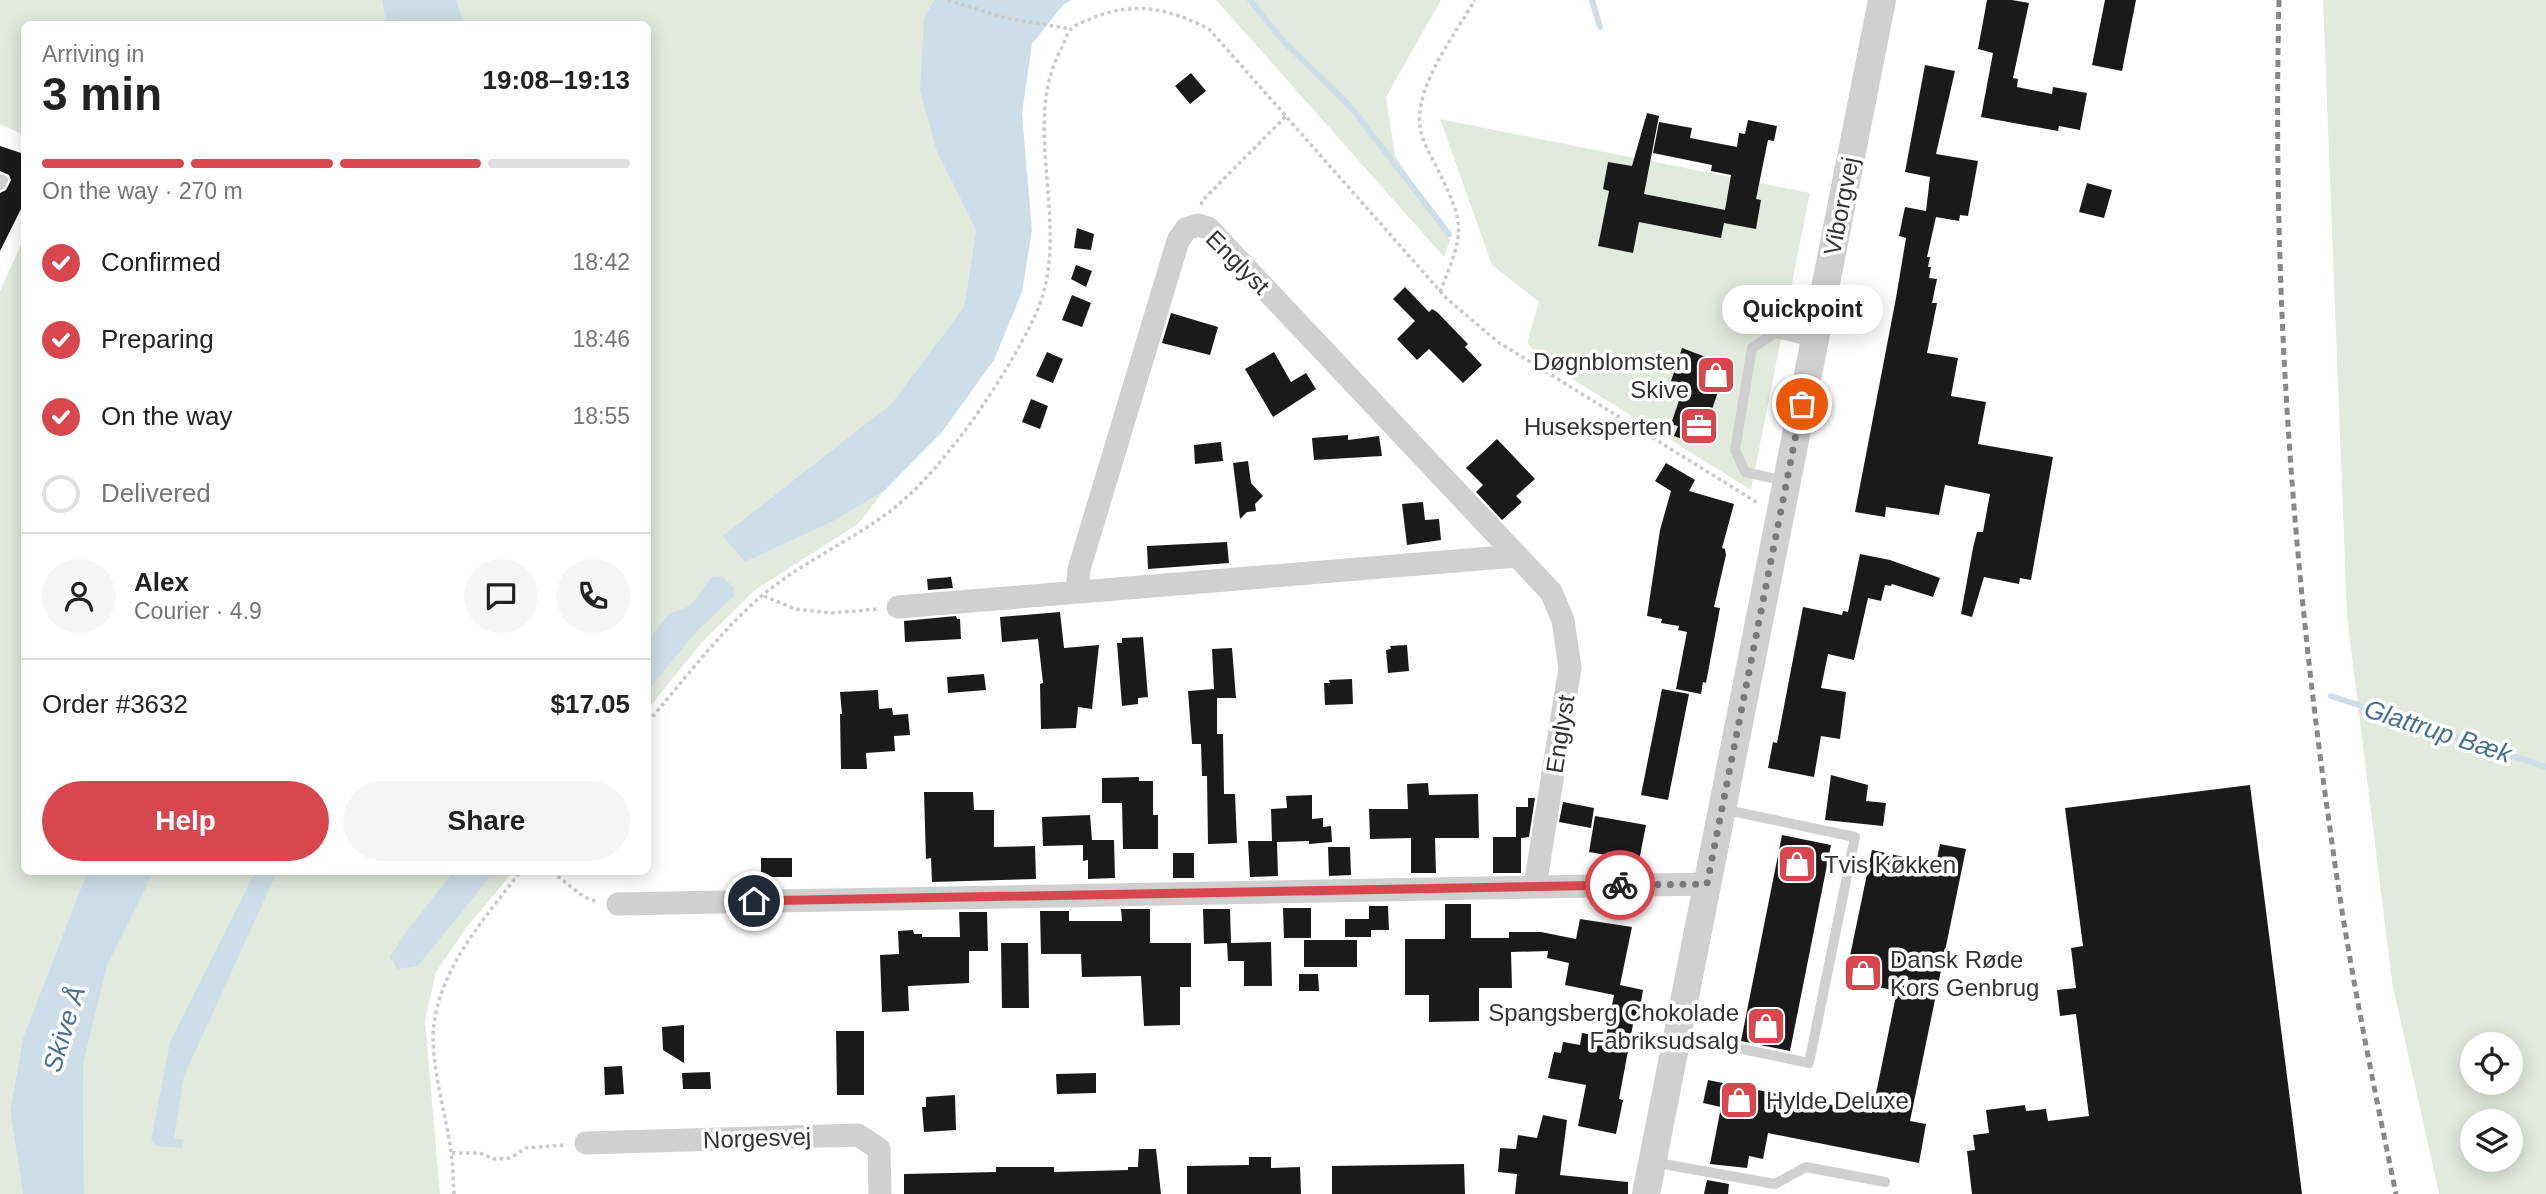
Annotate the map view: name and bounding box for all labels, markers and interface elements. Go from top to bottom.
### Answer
text: Arriving in [42,41,144,67]
text: 19:08–19:13 [483,65,630,95]
text: 3 min [42,68,162,120]
street label: Viborgvej [1818,155,1864,257]
text: On the way · 270 m [42,178,243,204]
street label: Englyst [1201,225,1276,300]
icon: check [42,244,80,282]
text: Confirmed [101,247,221,277]
text: 18:42 [572,249,630,275]
callout: Quickpoint [1722,285,1882,334]
text: Quickpoint [1742,296,1863,322]
icon: check [42,321,80,359]
text: Preparing [101,324,214,354]
text: 18:46 [572,326,630,352]
place label: Døgnblomsten Skive [1533,348,1689,403]
shop icon: Døgnblomsten Skive [1695,354,1737,396]
pin [1772,374,1832,434]
icon: bag [1783,385,1821,423]
icon: check [42,398,80,436]
text: On the way [101,401,233,431]
text: 18:55 [572,403,630,429]
office icon: Huseksperten [1678,405,1720,447]
place label: Huseksperten [1524,413,1672,440]
text: Delivered [101,478,211,508]
button: person [42,559,116,633]
button: chat [464,559,538,633]
button: phone [556,559,630,633]
text: Alex [134,567,189,597]
text: Courier · 4.9 [134,598,262,624]
text: Order #3632 [42,689,188,719]
text: $17.05 [550,689,630,719]
street label: Englyst [1541,693,1580,775]
water label: Glattrup Bæk [2361,693,2517,770]
button: Help [42,781,329,861]
button: Share [343,781,630,861]
shop icon: Tvis Køkken [1776,843,1818,885]
courier [1585,850,1655,920]
place label: Tvis Køkken [1824,851,1956,878]
icon: bike [1601,866,1639,904]
pin [724,871,784,931]
icon: home [735,882,773,920]
place label: Dansk Røde Kors Genbrug [1890,946,2039,1001]
shop icon: Dansk Røde Kors Genbrug [1842,952,1884,994]
water label: Skive Å [37,982,91,1076]
place label: Spangsberg Chokolade Fabriksudsalg [1488,999,1739,1054]
shop icon: Spangsberg Chokolade Fabriksudsalg [1745,1005,1787,1047]
map controls [2460,1032,2523,1172]
button: locate [2460,1032,2523,1095]
shop icon: Hylde Deluxe [1718,1079,1760,1121]
place label: Hylde Deluxe [1766,1087,1909,1114]
button: layers [2460,1109,2523,1172]
street label: Norgesvej [703,1123,811,1153]

